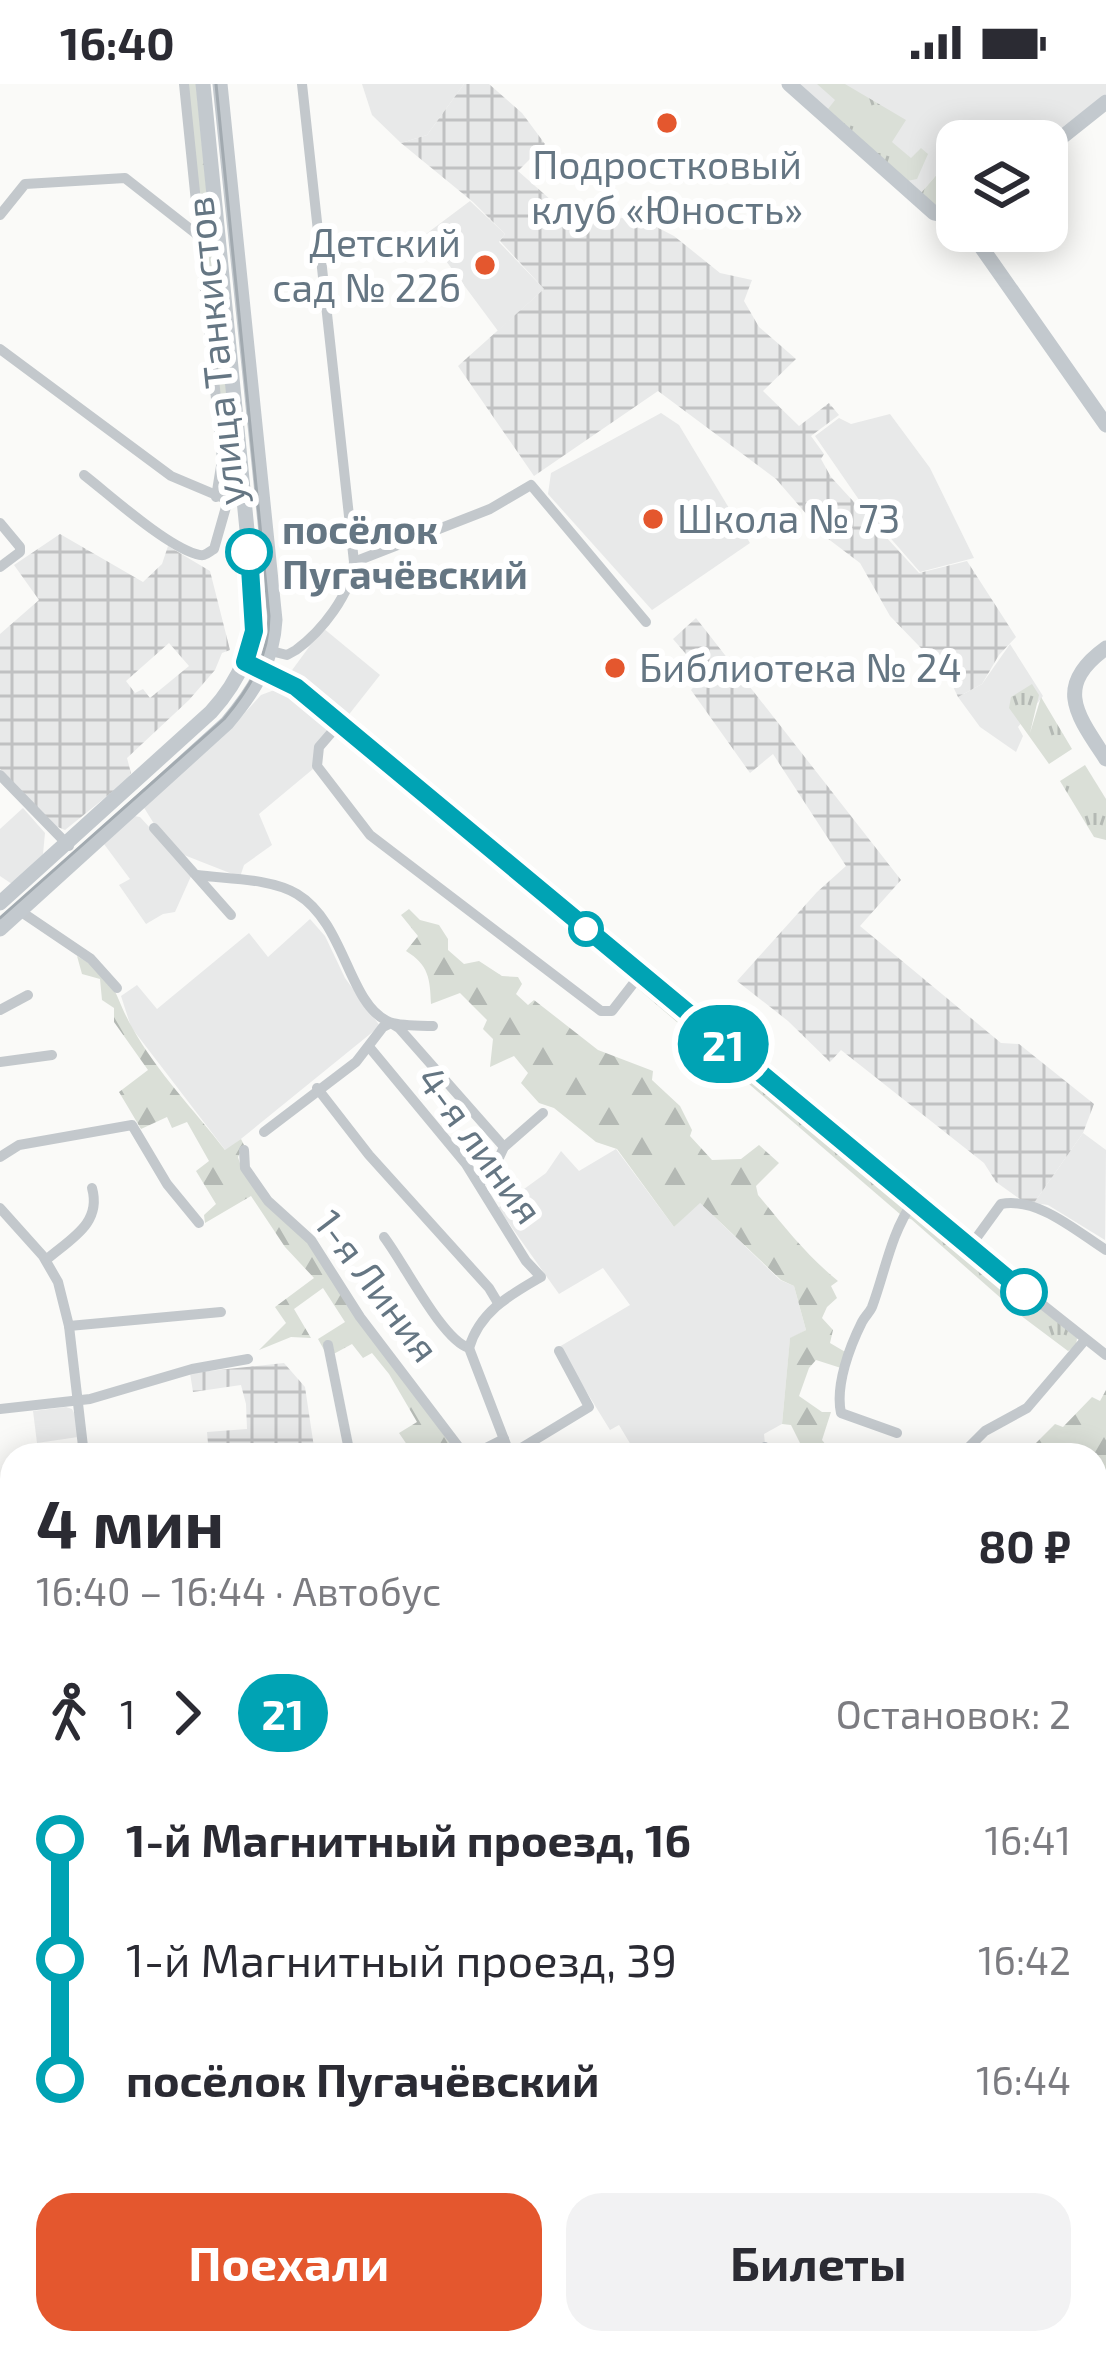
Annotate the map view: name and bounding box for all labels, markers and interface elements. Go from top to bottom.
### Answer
text: 16:40 [60,15,175,69]
marker: Подростковый клуб «Юность» [654,110,680,136]
map controls [936,120,1068,252]
button: layers [936,120,1068,252]
place label: Подростковый клуб «Юность» [531,140,803,233]
street label: улица Танкистов [174,194,254,508]
place label: Детский сад № 226 [272,218,461,310]
marker: Детский сад № 226 [472,252,498,278]
place label: Школа № 73 [677,494,900,541]
place label: посёлок Пугачёвский [282,505,528,597]
marker: Школа № 73 [640,506,666,532]
marker: посёлок Пугачёвский [227,530,271,574]
place label: Библиотека № 24 [639,643,962,690]
marker: Библиотека № 24 [602,655,628,681]
unlabelled marker [570,913,602,945]
line badge: 21 [669,1005,777,1083]
text: 21 [702,1019,744,1069]
street label: 4-я линия [408,1056,554,1232]
street label: 1-я Линия [306,1200,451,1370]
unlabelled marker [1002,1270,1046,1314]
text: 4 мин [36,1482,224,1561]
text: 80 ₽ [978,1518,1071,1572]
text: 16:40 – 16:44 · Автобус [36,1567,441,1614]
icon: walk [36,1680,102,1746]
icon: forward [154,1680,220,1746]
text: 21 [262,1688,304,1738]
text: 1 [120,1690,136,1737]
text: Остановок: 2 [836,1690,1071,1737]
text: 1-й Магнитный проезд, 16 [126,1812,691,1866]
text: 16:41 [984,1816,1071,1863]
text: 1-й Магнитный проезд, 39 [126,1932,677,1986]
text: 16:42 [978,1936,1071,1983]
text: посёлок Пугачёвский [126,2052,599,2106]
text: 16:44 [976,2056,1071,2103]
button: Поехали [36,2193,542,2331]
button: Билеты [566,2193,1071,2331]

